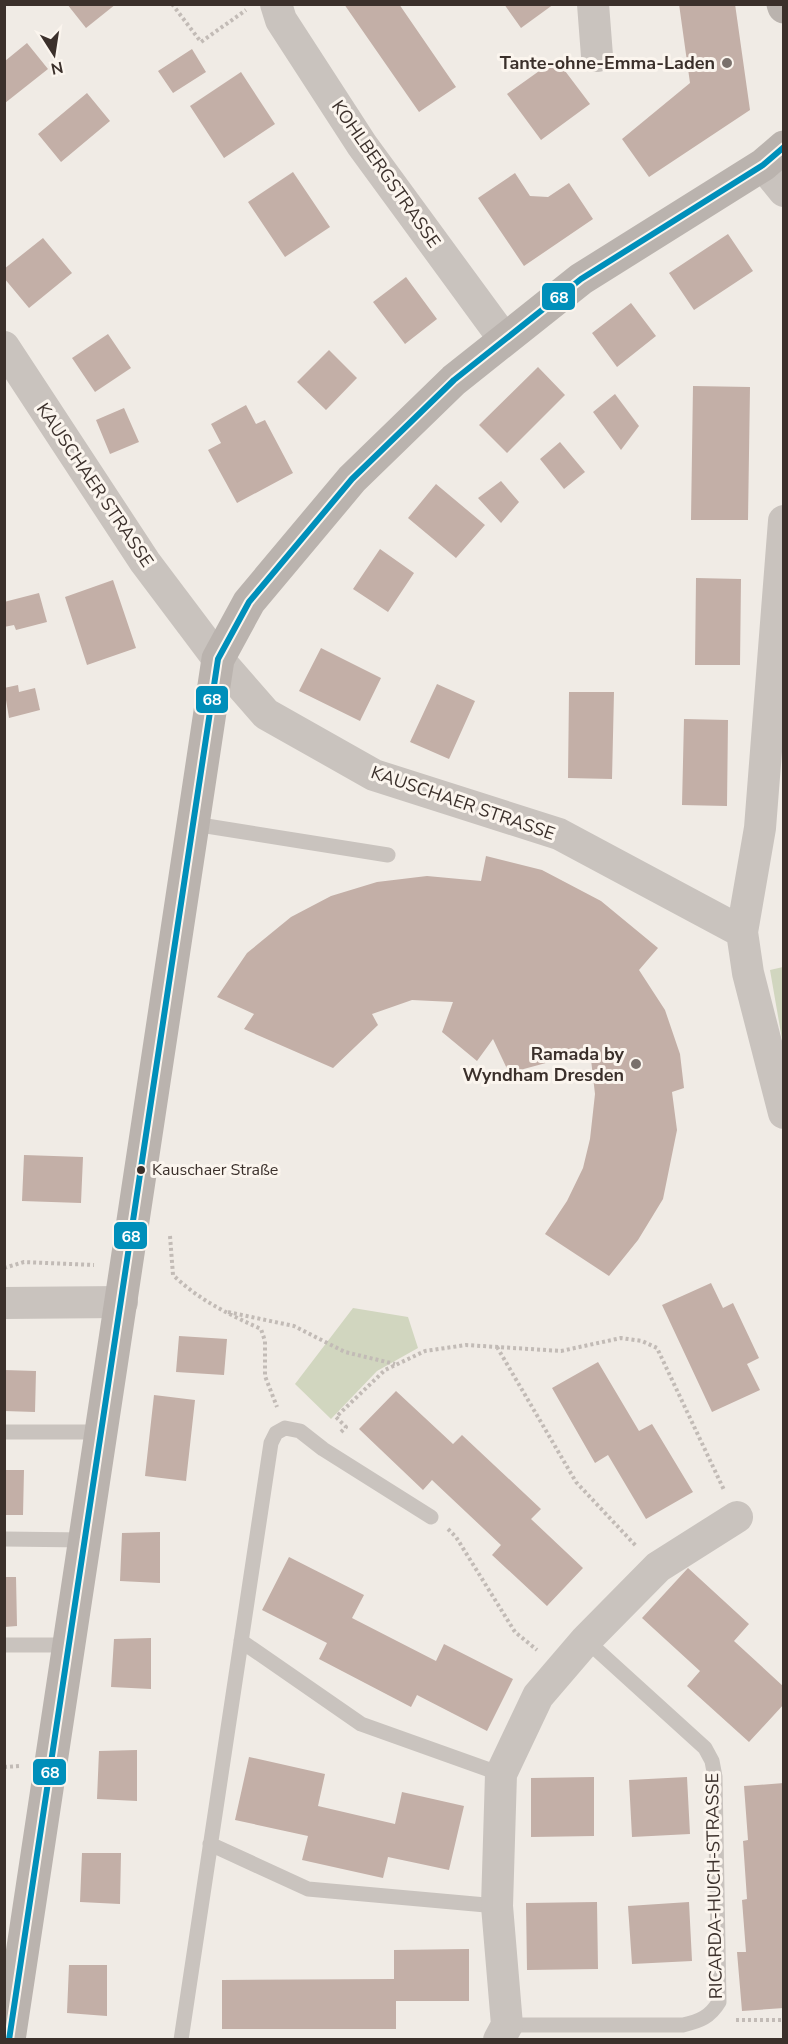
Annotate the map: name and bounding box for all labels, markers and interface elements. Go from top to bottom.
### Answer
north arrow [24,24,84,84]
place label: Tante-ohne-Emma-Laden [500,51,715,75]
text: N [49,56,65,80]
marker: Tante-ohne-Emma-Laden [720,56,734,70]
street label: KOHLBERGSTRASSE [326,96,446,252]
line badge: 68 [541,282,576,311]
text: 68 [549,287,569,309]
street label: KAUSCHAER STRASSE [31,398,159,572]
line badge: 68 [195,685,229,714]
text: 68 [202,689,222,711]
street label: KAUSCHAER STRASSE [368,760,558,846]
place label: Ramada by Wyndham Dresden [462,1042,625,1087]
marker: Ramada by Wyndham Dresden [629,1057,643,1071]
place label: Kauschaer Straße [152,1159,278,1181]
marker: Kauschaer Straße [135,1164,147,1176]
line badge: 68 [113,1221,148,1250]
text: 68 [121,1226,141,1248]
line badge: 68 [32,1758,67,1786]
text: 68 [40,1762,60,1784]
street label: RICARDA-HUCH-STRASSE [700,1773,728,1999]

